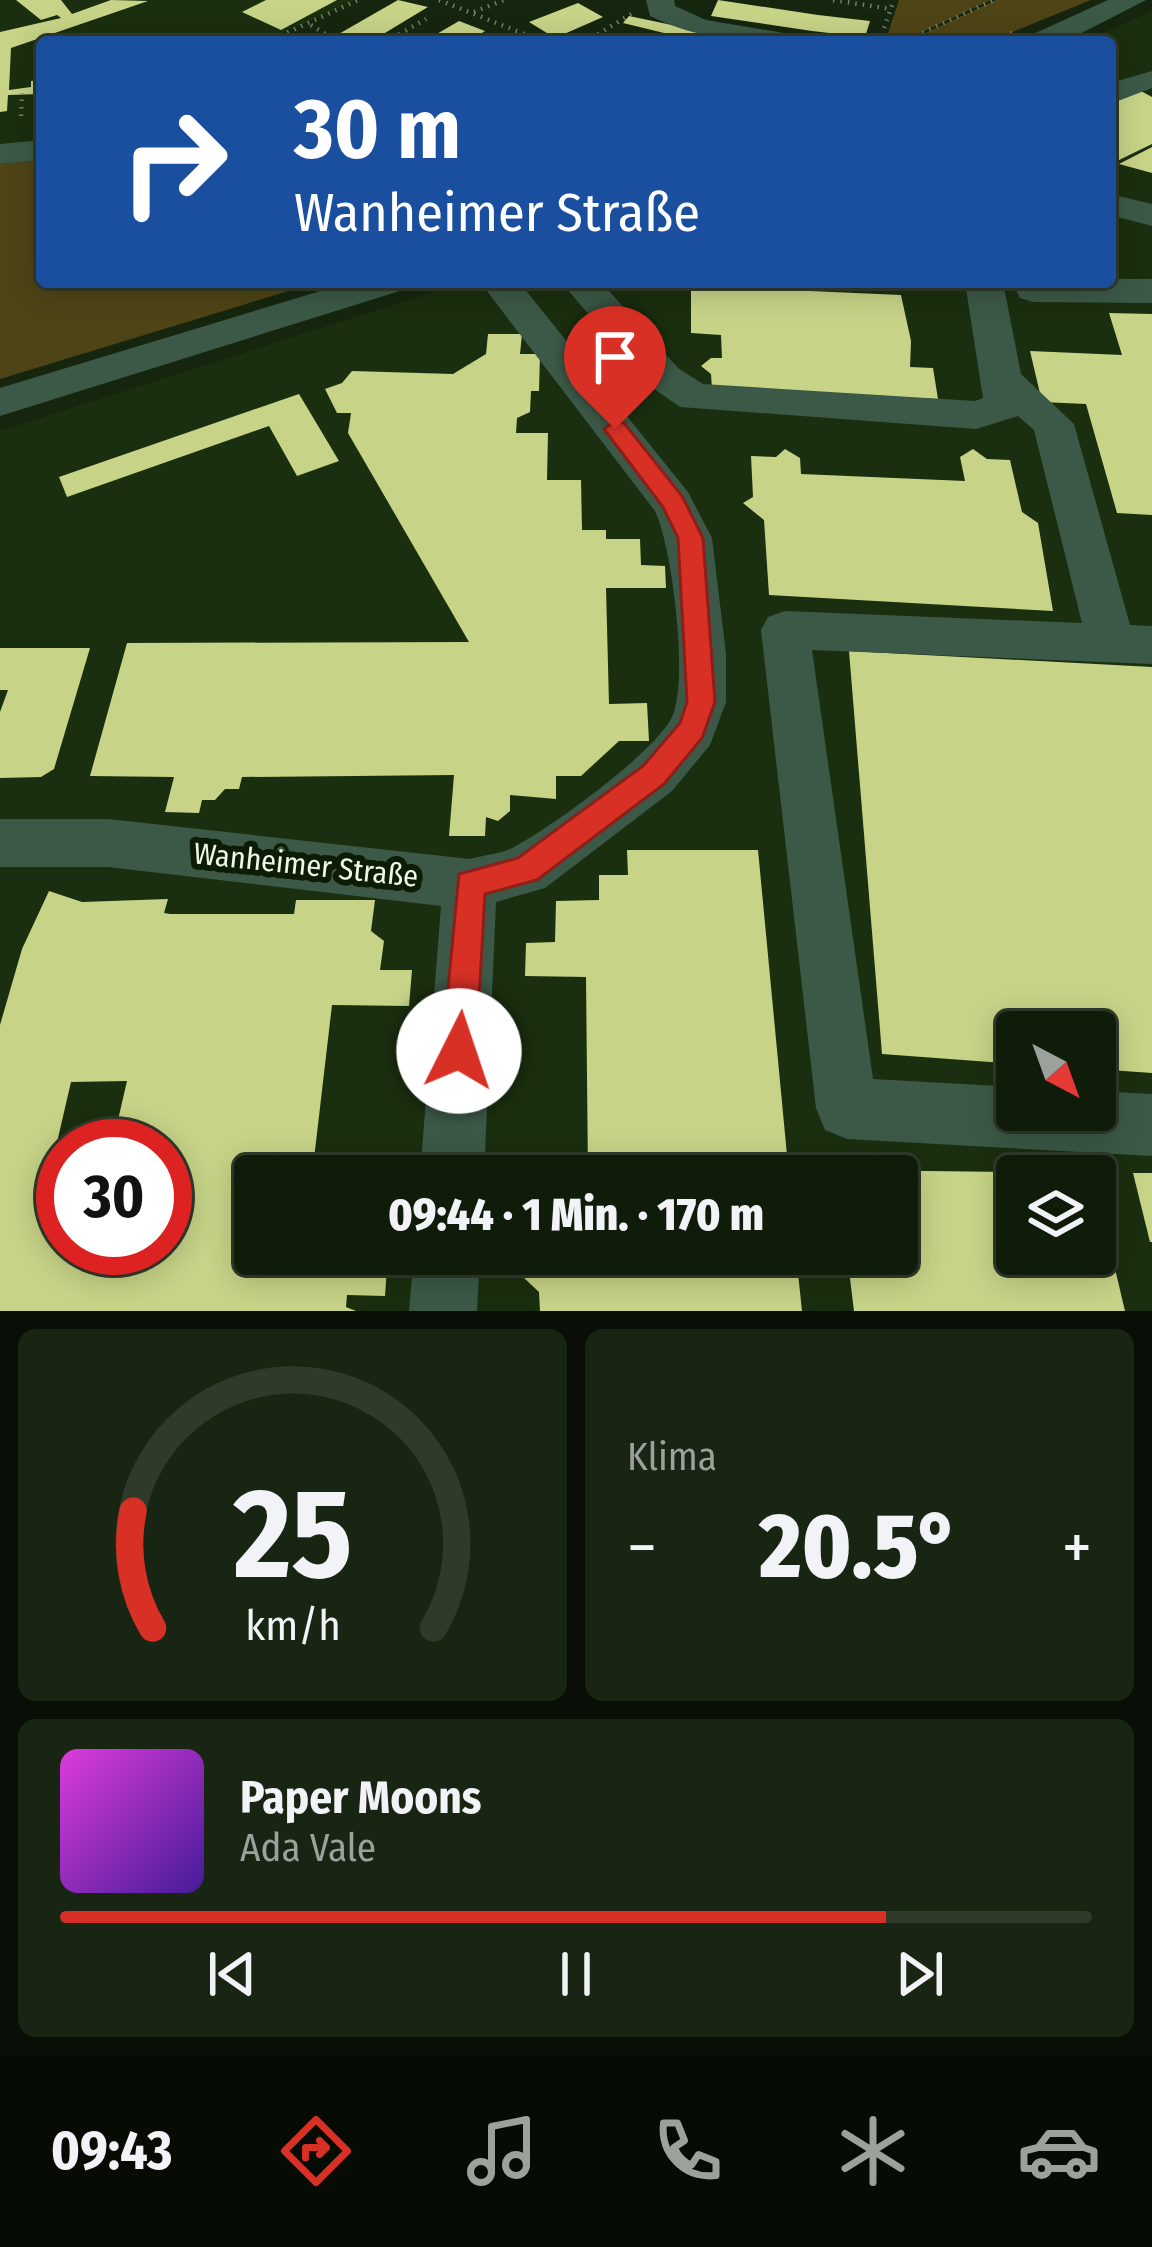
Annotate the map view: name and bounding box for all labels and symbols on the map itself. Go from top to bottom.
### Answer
pin [564,306,666,429]
street label: Wanheimer Straße [192,835,420,895]
position arrow [396,988,522,1114]
north arrow [996,1011,1116,1131]
speed limit sign: 30 [36,1119,192,1275]

